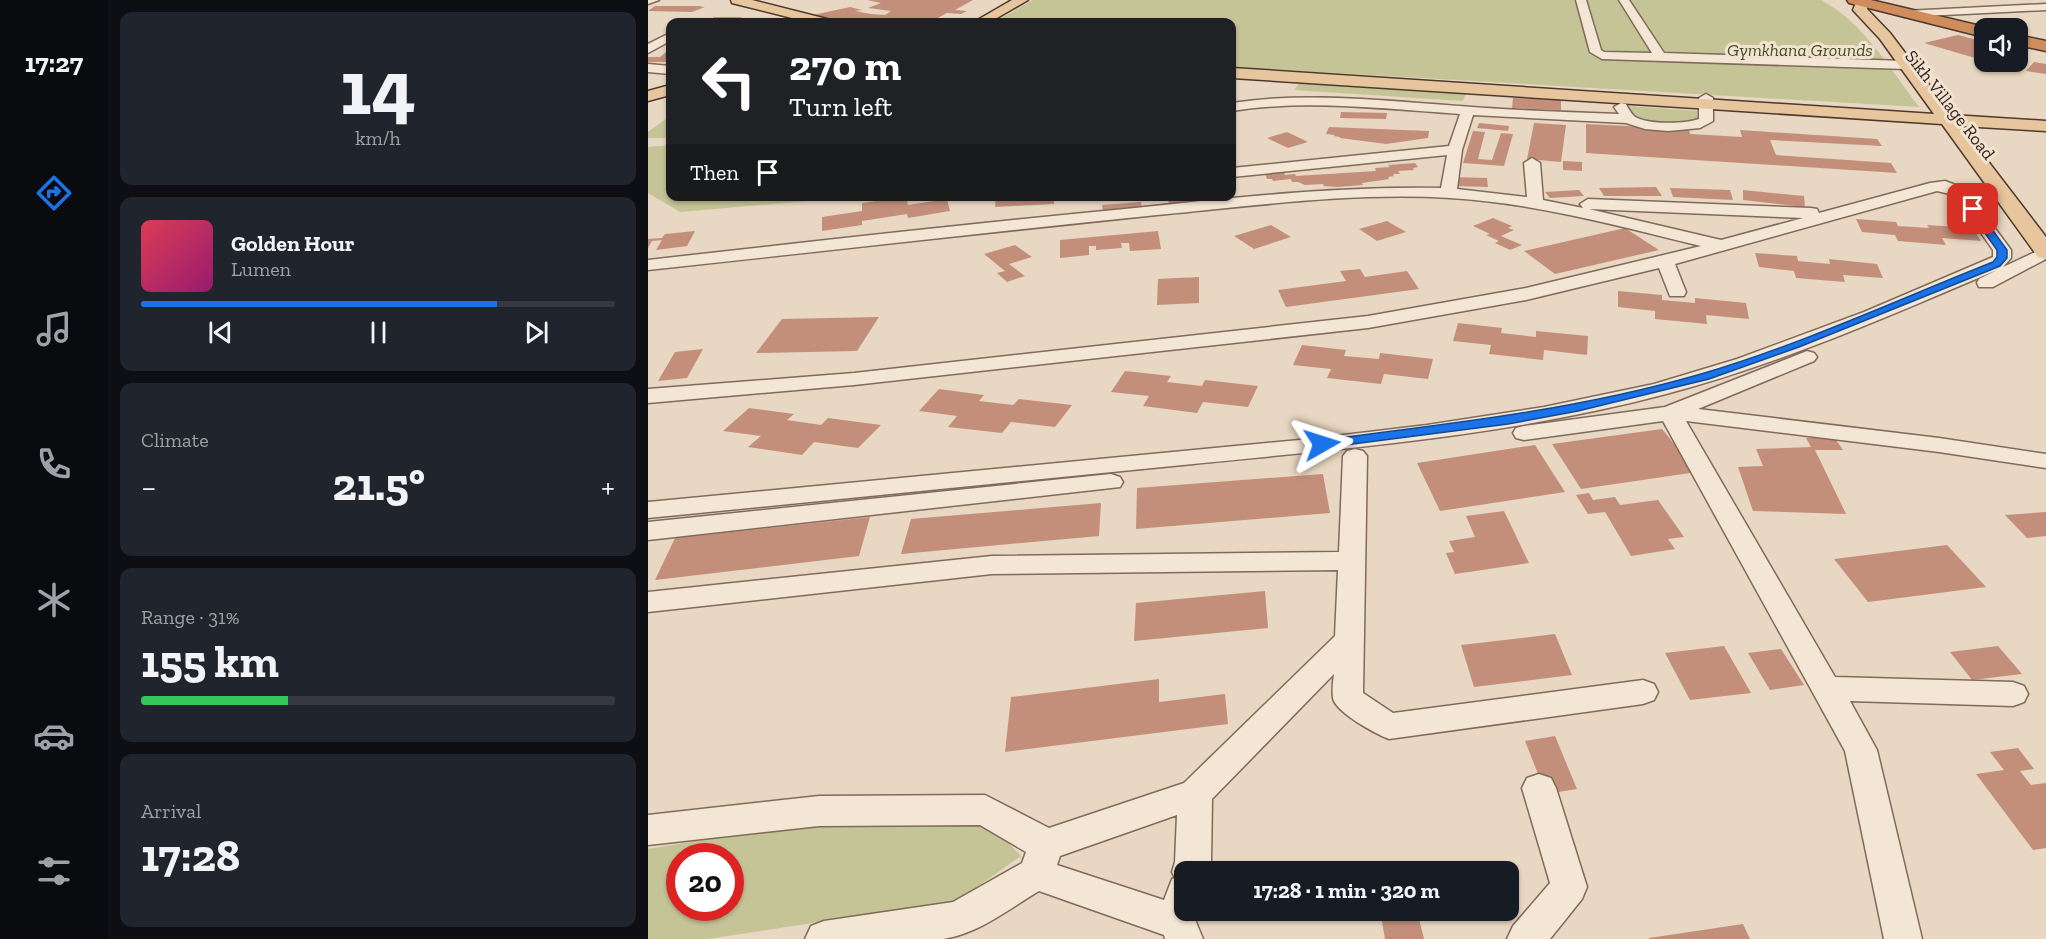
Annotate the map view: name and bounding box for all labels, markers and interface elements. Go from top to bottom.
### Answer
map controls [1974,18,2028,72]
button: sound [1974,18,2028,72]
park label: Gymkhana Grounds [1727,39,1873,61]
text: 14 [340,40,416,134]
text: 270 m [789,40,901,91]
icon: left [690,42,768,120]
street label: Sikh Village Road [1900,46,2000,164]
text: 17:27 [25,47,83,79]
text: Turn left [789,91,892,123]
text: km/h [355,126,401,150]
icon: arrive [751,156,784,189]
text: Then [690,159,739,186]
icon: directions [33,172,75,214]
pin [1947,183,1998,234]
icon: arrive [1956,192,1989,225]
text: Golden Hour [231,230,355,257]
text: Lumen [231,257,291,281]
icon: music [33,308,75,350]
icon: previous [204,316,237,349]
icon: pause [362,316,395,349]
icon: next [520,316,553,349]
position arrow [1290,412,1354,476]
text: Climate [141,428,209,452]
icon: phone [33,443,75,485]
text: 21.5° [333,458,425,512]
text: − [141,467,156,506]
text: + [601,467,615,506]
icon: climate [33,579,75,621]
text: Range · 31% [141,605,240,629]
text: 155 km [141,635,279,689]
icon: car [33,715,75,757]
text: Arrival [141,799,201,823]
text: 17:28 [141,829,240,883]
speed limit sign: 20 [666,843,744,921]
icon: filters [33,850,75,892]
text: 17:28 · 1 min · 320 m [1253,877,1440,904]

